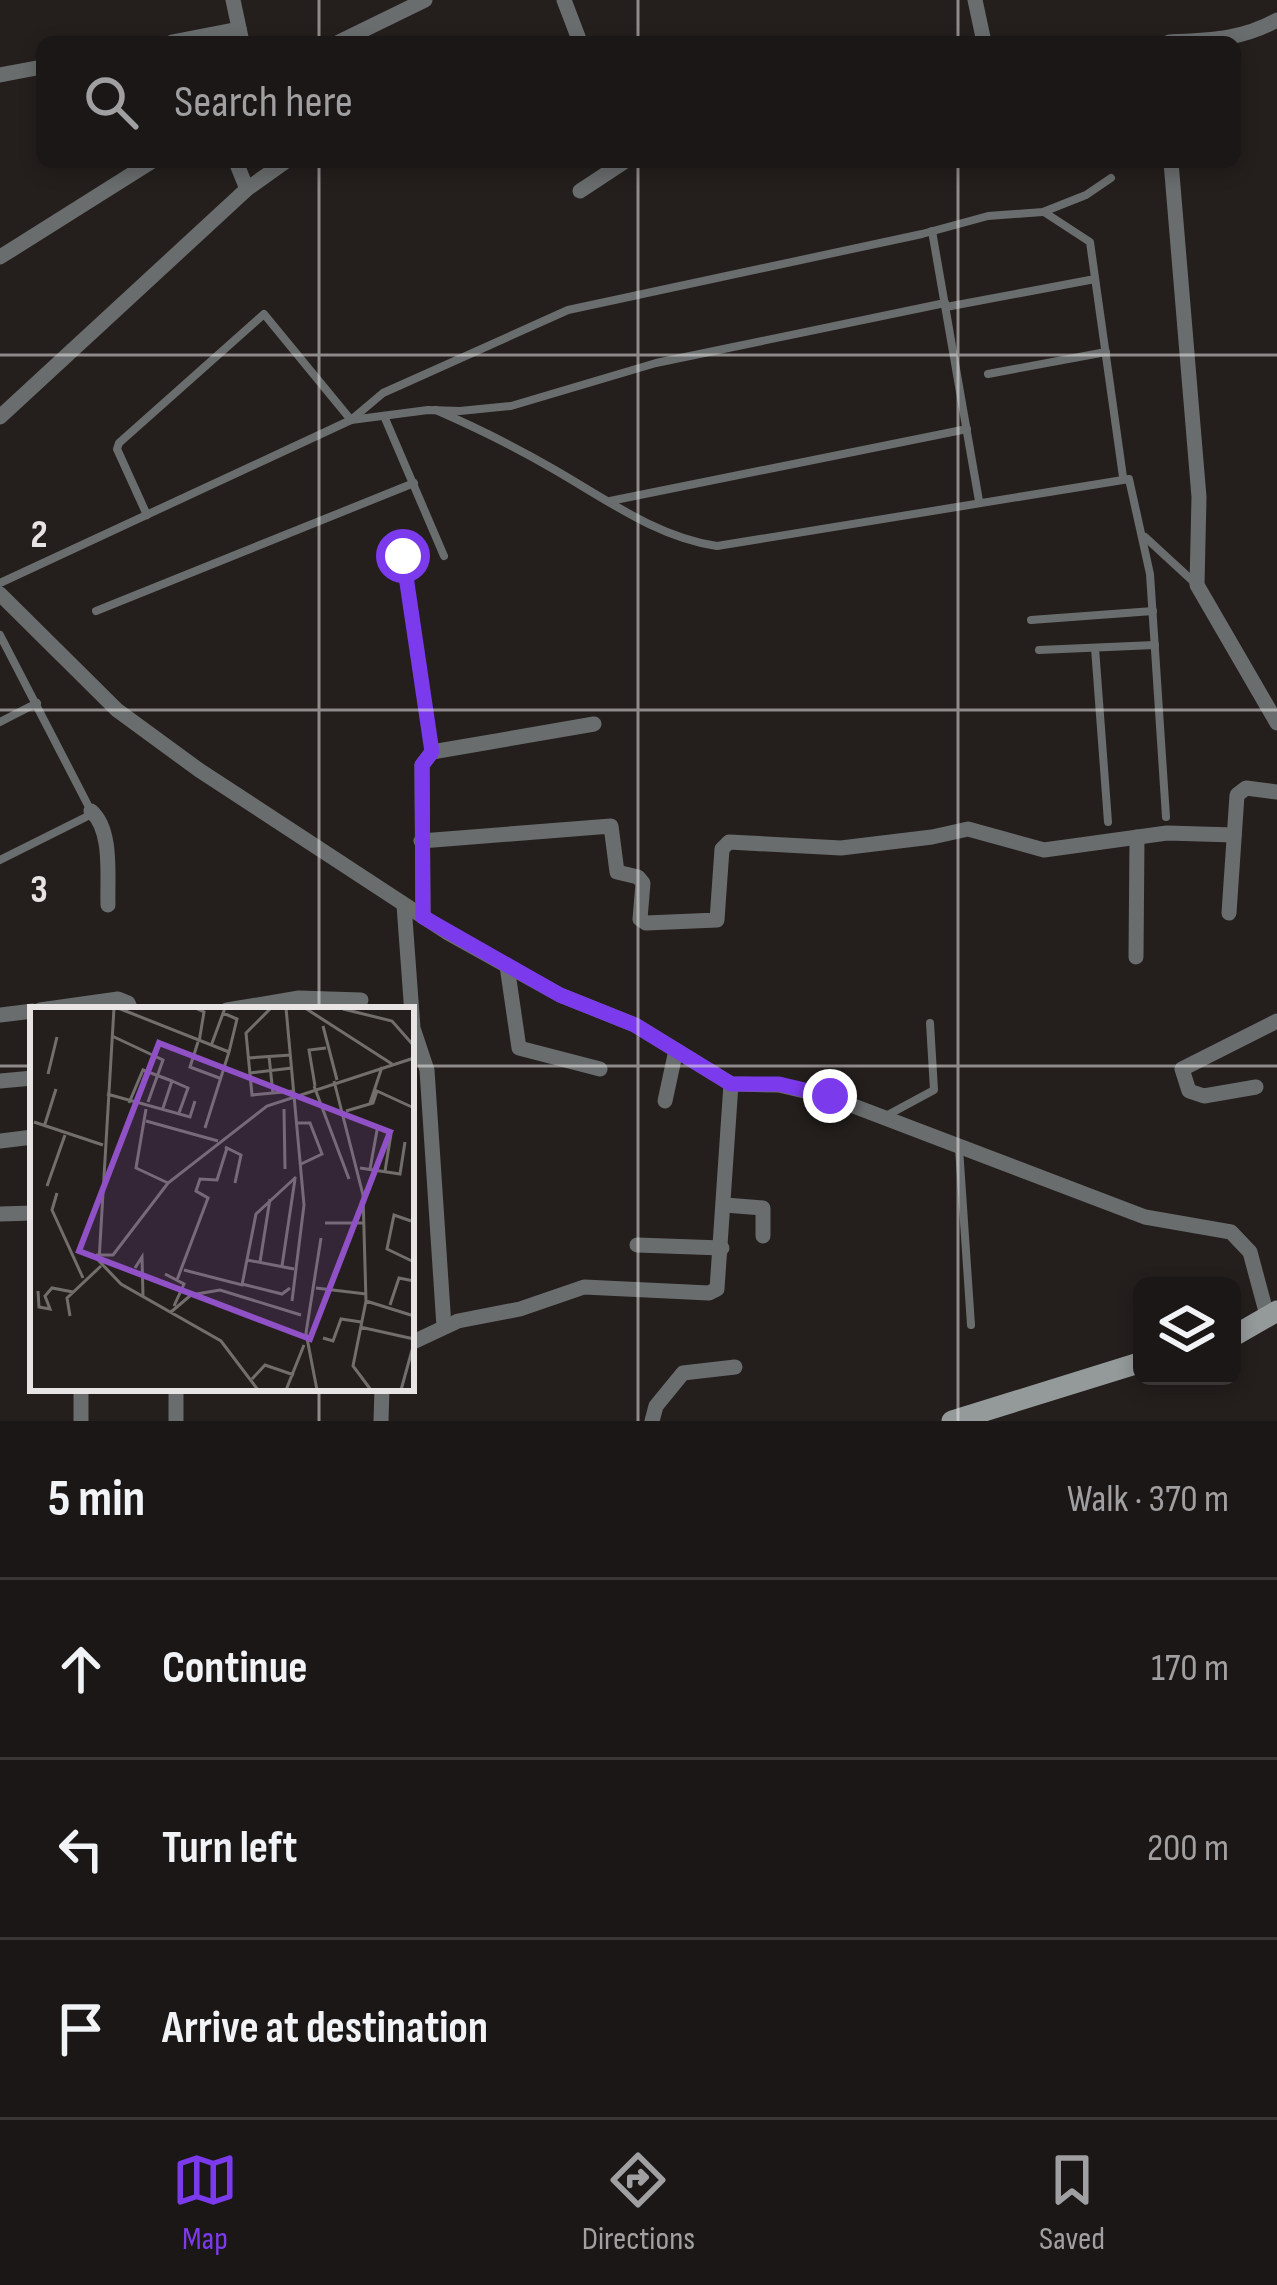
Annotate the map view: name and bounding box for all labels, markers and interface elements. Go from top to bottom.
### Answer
search box [36,36,1241,168]
icon: search [78,69,144,135]
text: Search here [174,75,353,130]
text: 2 [30,512,48,559]
route start [376,529,430,583]
text: 3 [30,867,48,914]
inset map [30,1007,414,1391]
route end [803,1069,857,1123]
map controls [1133,1277,1241,1385]
button: layers [1133,1277,1241,1385]
text: 5 min [48,1469,145,1530]
text: Walk · 370 m [1067,1476,1229,1523]
icon: ahead [48,1636,114,1702]
text: Continue [162,1641,308,1696]
text: 170 m [1151,1645,1229,1692]
icon: left [48,1816,114,1882]
text: Turn left [162,1821,297,1876]
text: 200 m [1147,1825,1229,1872]
icon: arrive [48,1996,114,2062]
text: Arrive at destination [162,2001,488,2056]
tab: Map [172,2147,238,2259]
tab: Directions [582,2147,695,2259]
tab: Saved [1039,2147,1105,2259]

